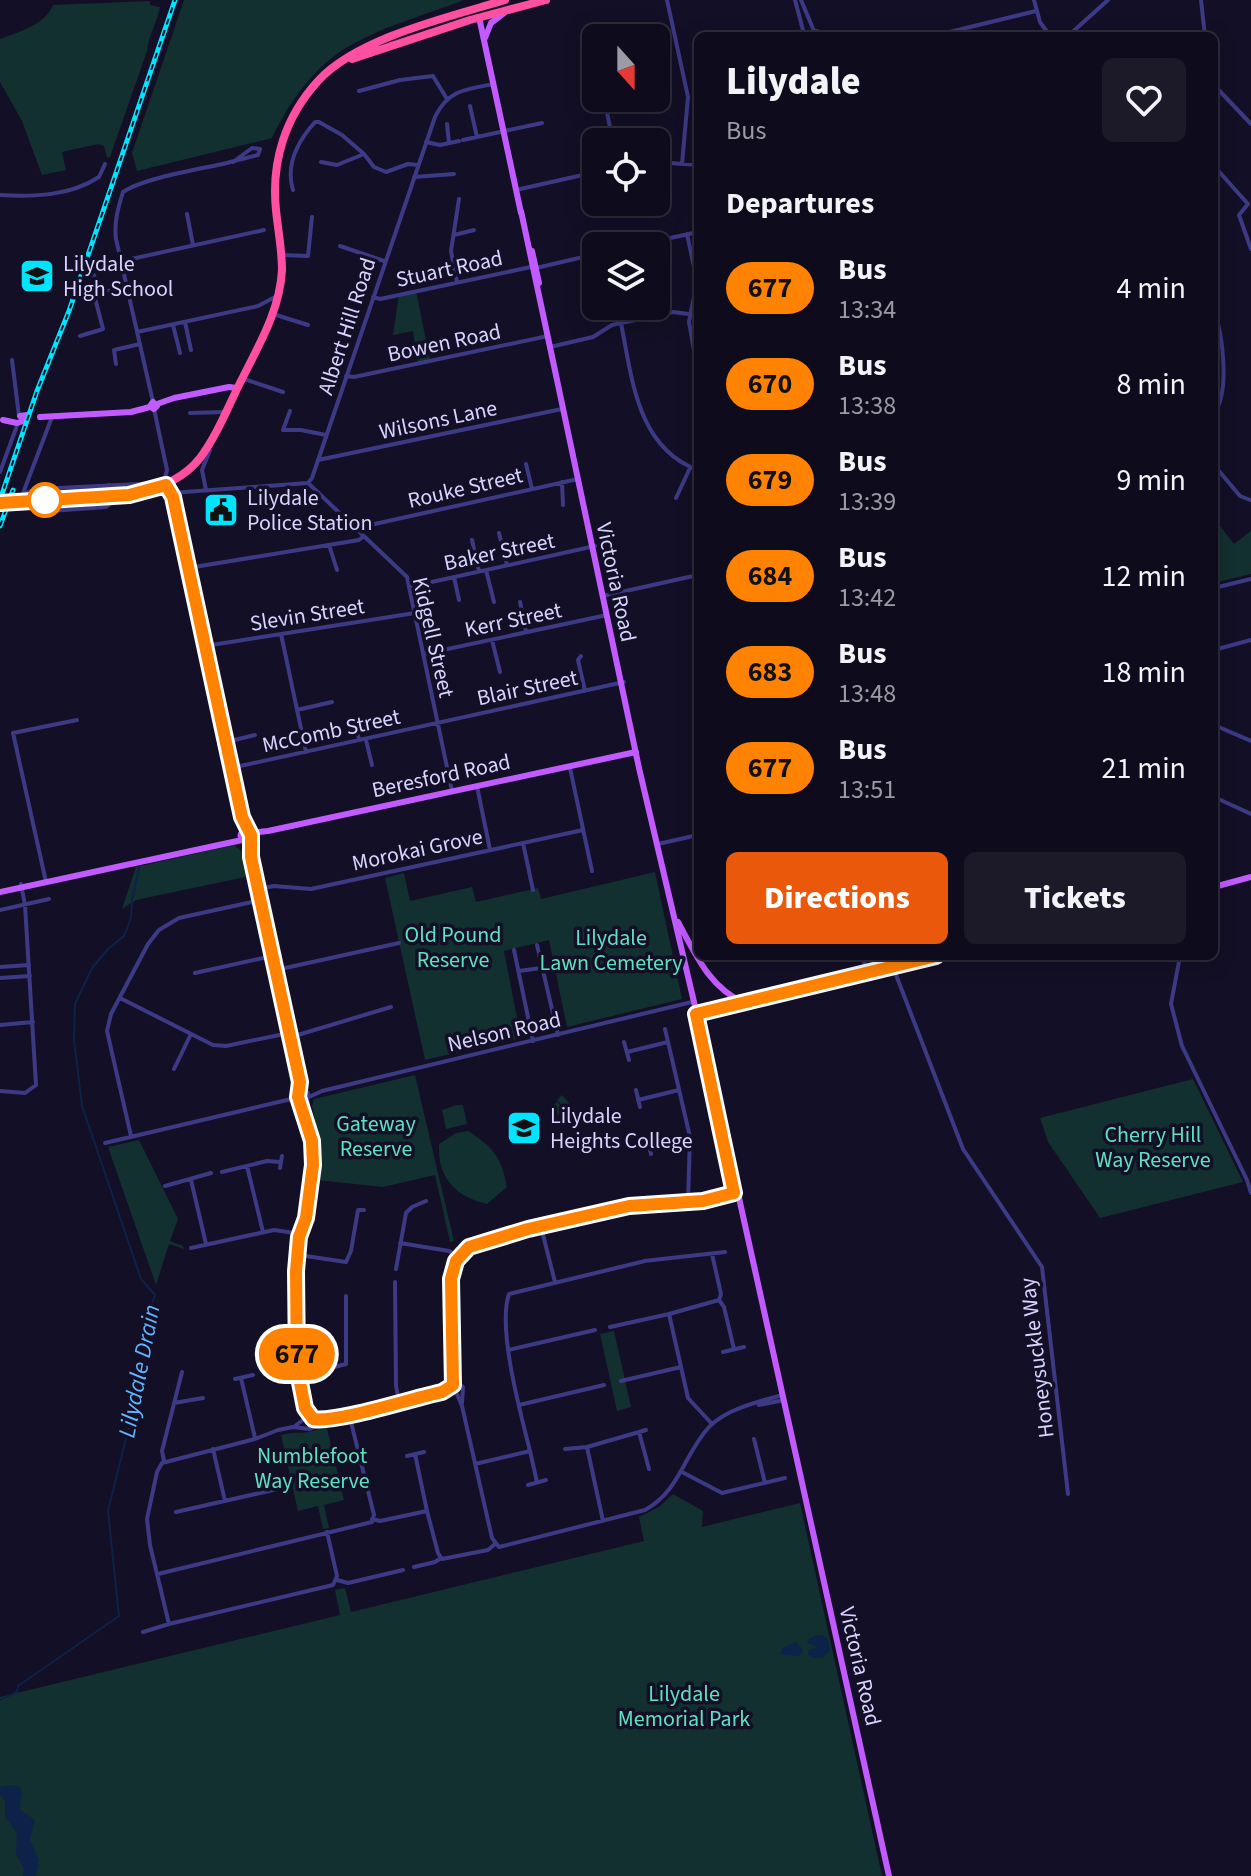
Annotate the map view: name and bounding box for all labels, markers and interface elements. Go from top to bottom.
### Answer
north arrow [582,24,670,112]
map controls [582,24,670,320]
text: Lilydale [726,55,861,109]
button: heart [1102,58,1186,142]
text: Bus [726,112,766,149]
button: locate [582,128,670,216]
text: Departures [726,182,874,225]
button: layers [582,232,670,320]
street label: Stuart Road [393,242,506,296]
place label: Lilydale High School [63,248,173,305]
text: Bus [838,248,886,291]
street label: Albert Hill Road [310,254,384,399]
school or university icon: Lilydale High School [18,257,56,295]
text: 4 min [1116,267,1186,310]
text: 677 [748,268,792,308]
text: 13:34 [838,291,896,328]
street label: Bowen Road [385,315,504,371]
text: Bus [838,344,886,387]
text: 8 min [1116,363,1186,406]
text: 670 [748,364,792,404]
text: 13:38 [838,387,896,424]
street label: Wilsons Lane [376,392,500,448]
text: Bus [838,440,886,483]
street label: Rouke Street [405,459,526,517]
text: 9 min [1116,459,1186,502]
text: 679 [748,460,792,500]
place label: Lilydale Police Station [247,482,373,539]
unlabelled marker [28,483,62,517]
text: 13:39 [838,483,896,520]
public building icon: Lilydale Police Station [202,491,240,529]
street label: Victoria Road [588,520,644,645]
street label: Baker Street [441,525,558,579]
text: Bus [838,536,886,579]
text: 12 min [1102,555,1186,598]
text: 684 [748,556,792,596]
street label: Kidgell Street [404,574,463,701]
text: 13:42 [838,579,896,616]
street label: Slevin Street [248,590,367,640]
street label: Kerr Street [462,594,565,646]
text: Bus [838,632,886,675]
text: 18 min [1102,651,1186,694]
text: 683 [748,652,792,692]
street label: Blair Street [474,662,581,714]
text: 13:48 [838,675,896,712]
street label: McComb Street [259,701,404,761]
text: Bus [838,728,886,771]
street label: Beresford Road [369,746,513,806]
text: 21 min [1102,747,1186,790]
text: 677 [748,748,792,788]
text: 13:51 [838,771,896,808]
street label: Morokai Grove [349,821,486,879]
button: Directions [726,852,948,944]
button: Tickets [964,852,1186,944]
park label: Old Pound Reserve [405,919,501,976]
park label: Lilydale Lawn Cemetery [540,922,683,979]
street label: Nelson Road [444,1003,564,1061]
place label: Lilydale Heights College [550,1100,693,1157]
park label: Gateway Reserve [336,1108,416,1165]
school or university icon: Lilydale Heights College [505,1109,543,1147]
park label: Cherry Hill Way Reserve [1095,1119,1211,1176]
street label: Honeysuckle Way [1011,1275,1063,1440]
water label: Lilydale Drain [109,1302,170,1441]
line badge: 677 [251,1328,343,1380]
text: 677 [275,1334,319,1374]
park label: Numblefoot Way Reserve [254,1440,370,1497]
street label: Victoria Road [831,1603,889,1729]
park label: Lilydale Memorial Park [618,1678,750,1735]

